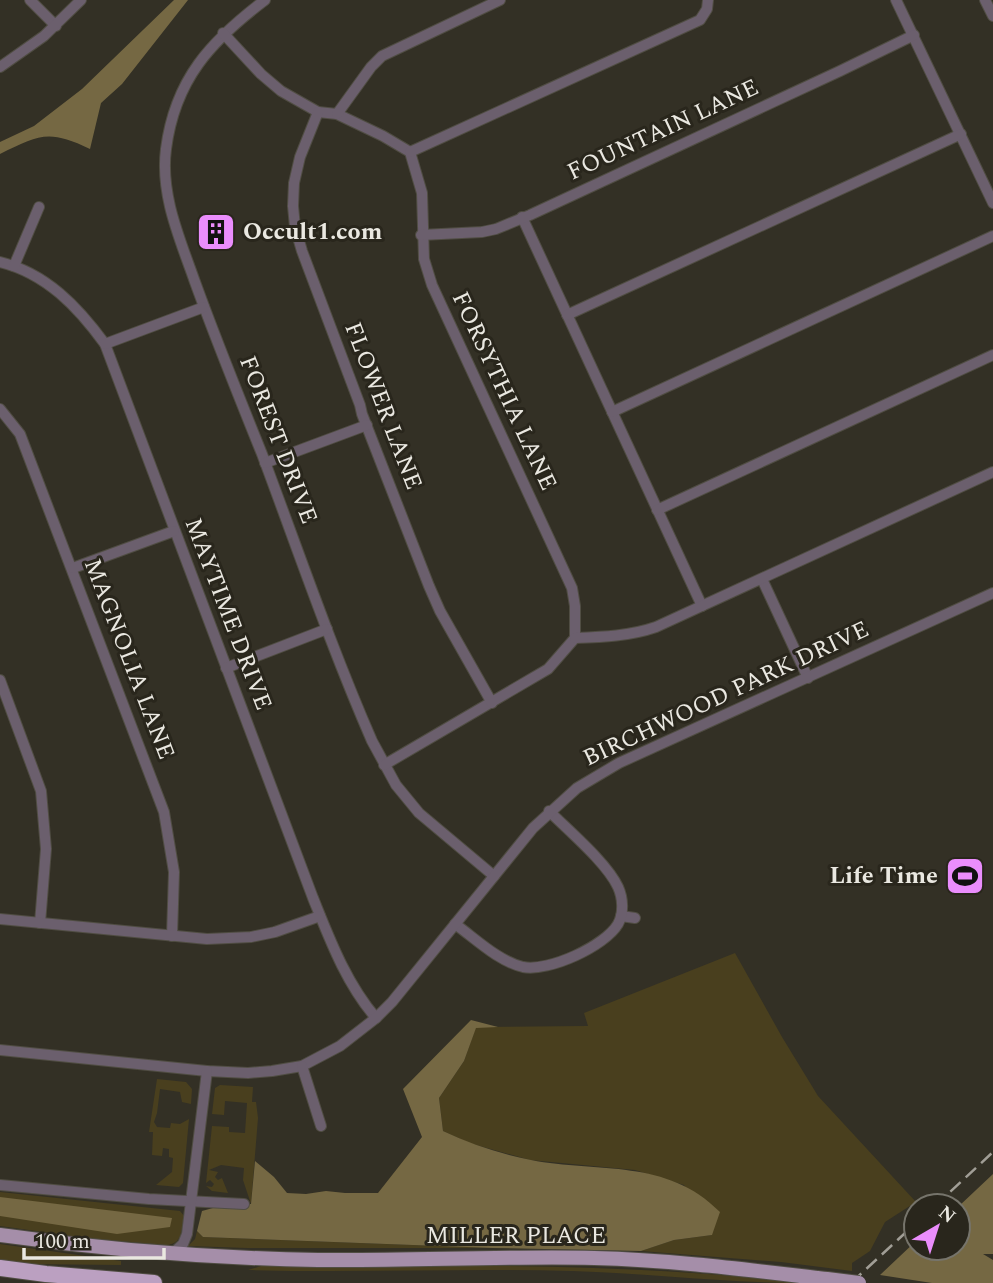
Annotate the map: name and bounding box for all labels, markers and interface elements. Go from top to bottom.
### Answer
street label: FOUNTAIN LANE [561,70,765,190]
building icon: Occult1.com [195,211,237,253]
place label: Occult1.com [243,214,383,250]
street label: FORSYTHIA LANE [442,286,566,496]
street label: FLOWER LANE [334,317,432,495]
street label: FOREST DRIVE [229,351,327,529]
street label: MAYTIME DRIVE [175,512,281,716]
street label: MAGNOLIA LANE [74,553,184,765]
street label: BIRCHWOOD PARK DRIVE [577,612,875,776]
sports icon: Life Time [944,855,986,897]
place label: Life Time [829,858,938,894]
north arrow [902,1192,972,1262]
text: N [932,1199,962,1231]
scale bar [24,1216,164,1260]
street label: MILLER PLACE [426,1218,606,1254]
text: 100 m [35,1226,90,1258]

